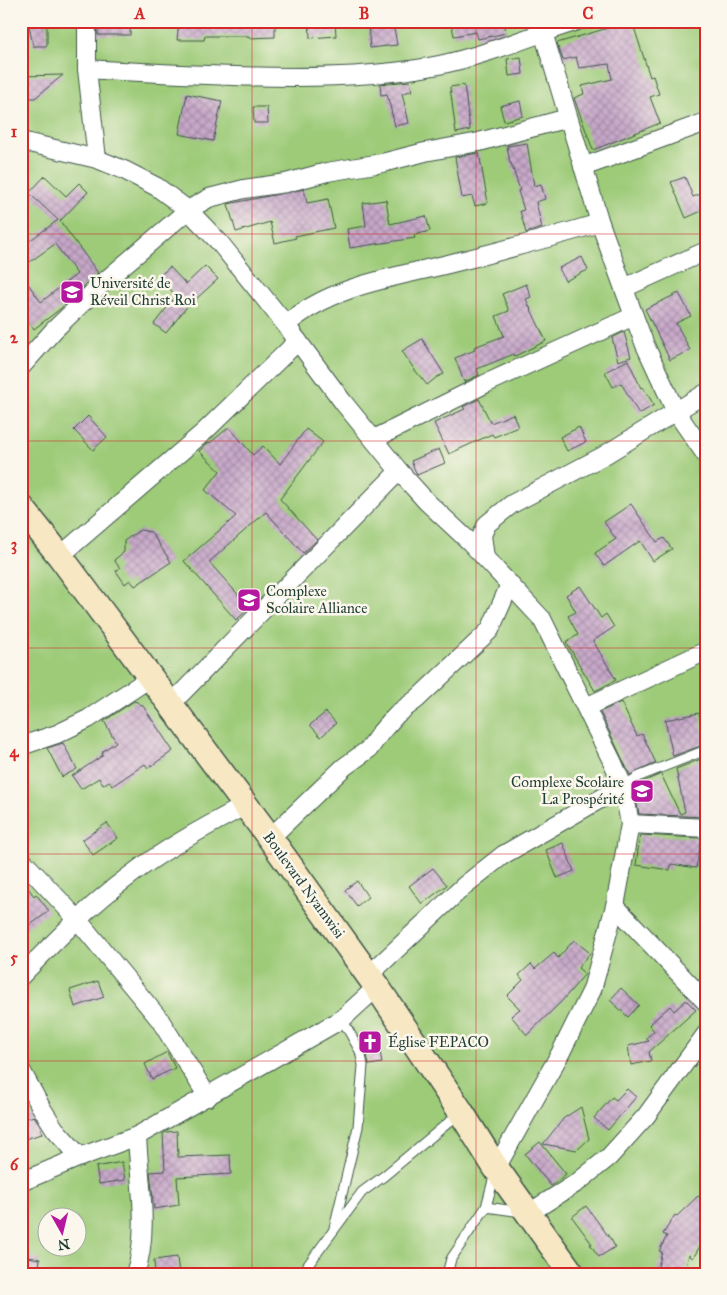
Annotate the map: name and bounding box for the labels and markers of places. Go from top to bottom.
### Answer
place label: Université de Réveil Christ Roi [90,274,196,309]
school or university icon: Université de Réveil Christ Roi [59,279,85,305]
place label: Complexe Scolaire Alliance [266,582,367,617]
school or university icon: Complexe Scolaire Alliance [236,587,262,613]
place label: Complexe Scolaire La Prospérité [511,773,625,808]
school or university icon: Complexe Scolaire La Prospérité [629,778,655,804]
church icon: Église FEPACO [357,1029,383,1055]
place label: Église FEPACO [388,1032,489,1051]

